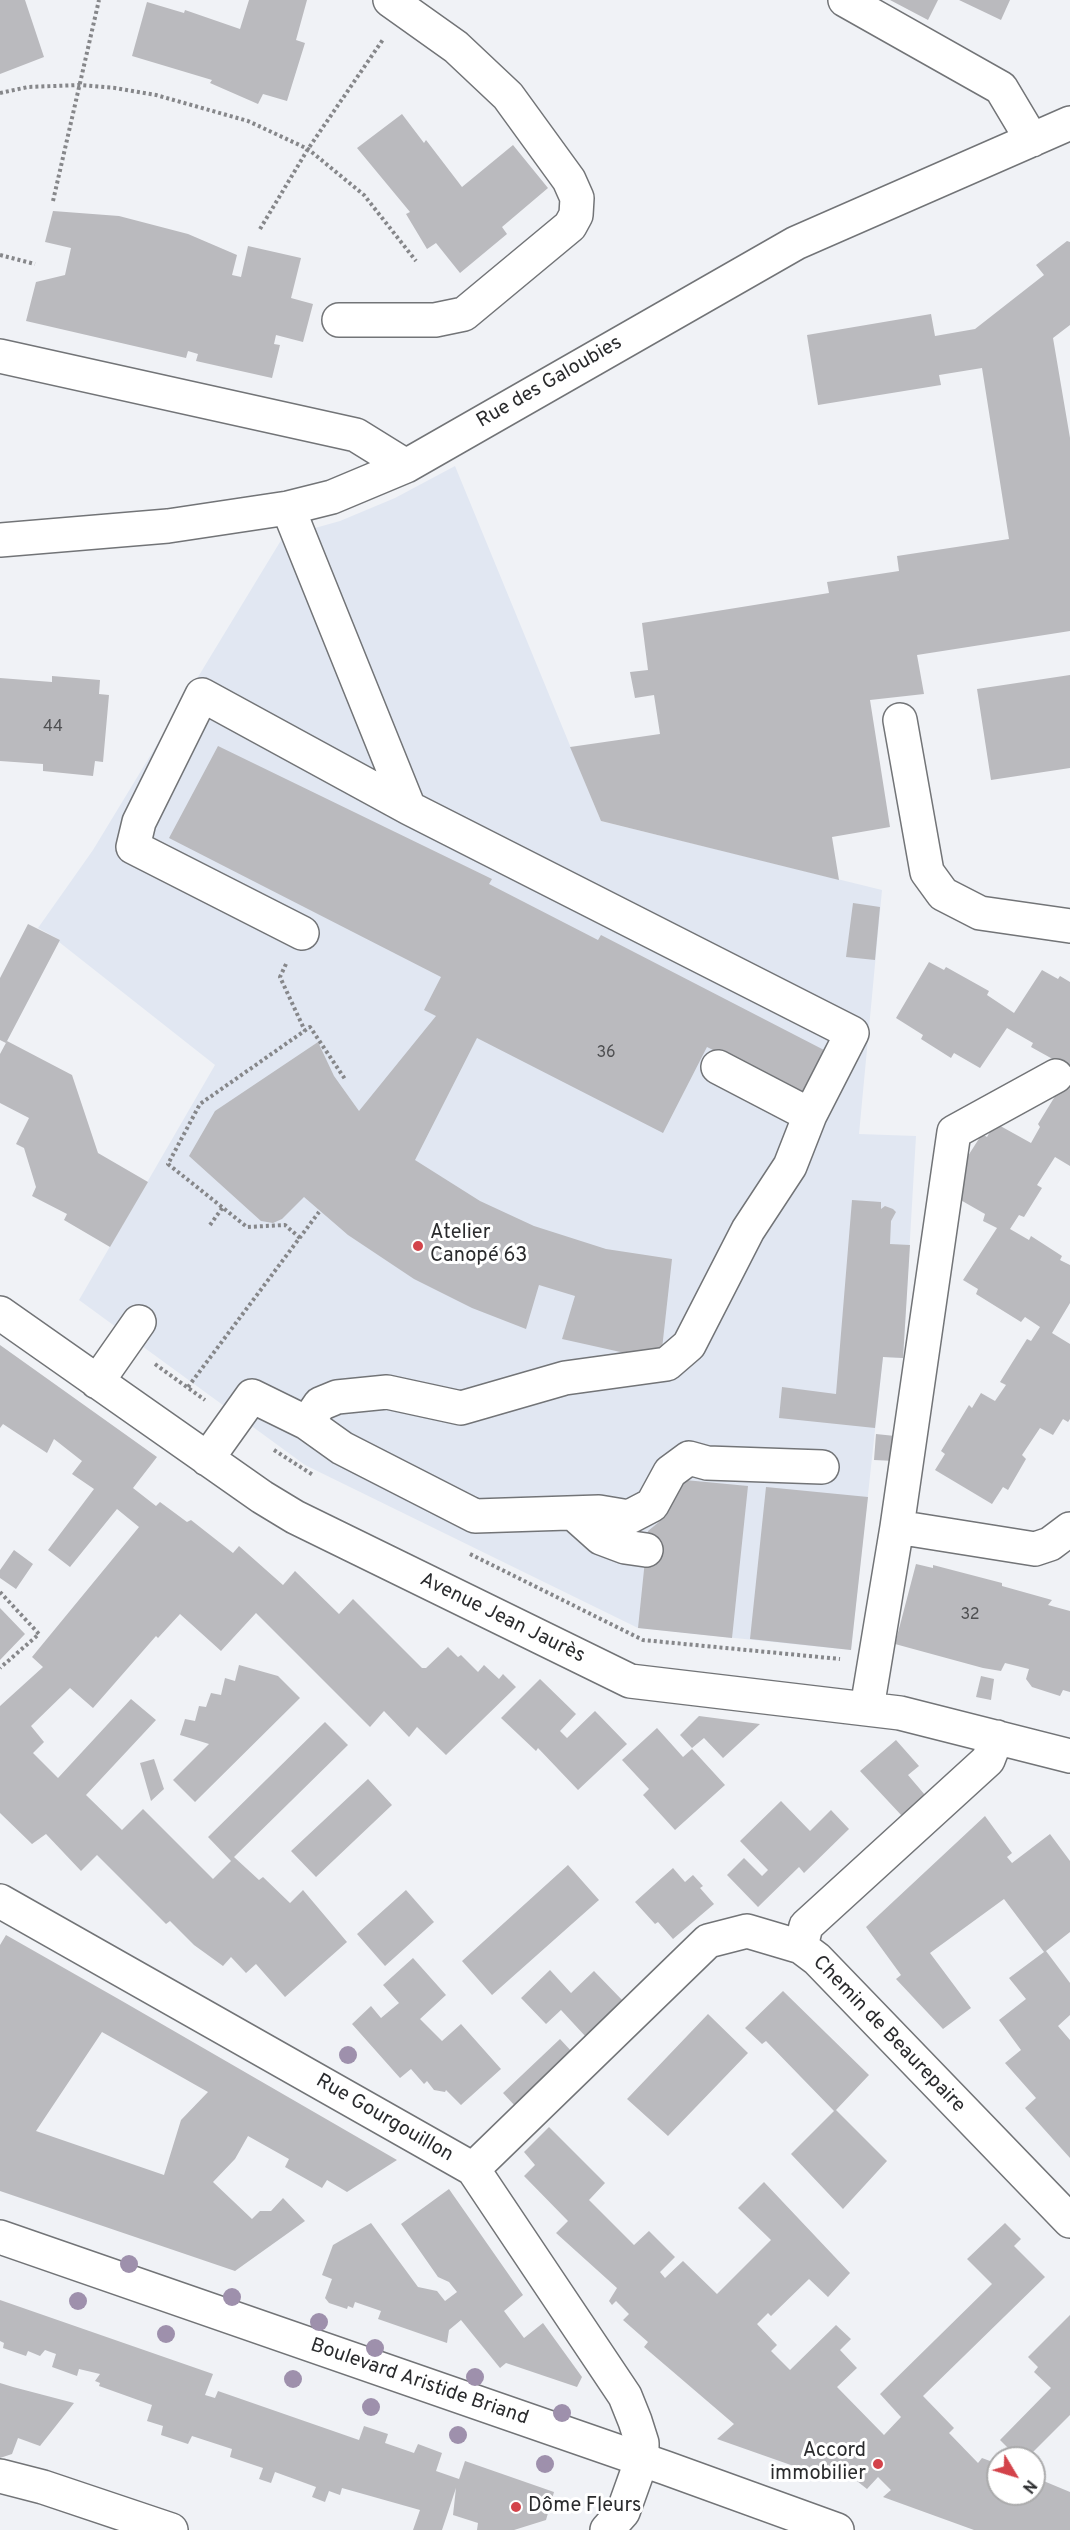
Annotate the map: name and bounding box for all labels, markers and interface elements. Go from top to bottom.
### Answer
street label: Rue des Galoubies [473,332,627,434]
house number: 44 [43,718,63,738]
house number: 36 [596,1044,616,1064]
place label: Atelier Canopé 63 [430,1222,527,1269]
marker: Atelier Canopé 63 [411,1239,425,1253]
street label: Avenue Jean Jaurès [416,1569,588,1669]
house number: 32 [960,1606,980,1626]
street label: Chemin de Beaurepaire [807,1951,969,2119]
street label: Rue Gourgouillon [311,2070,457,2168]
street label: Boulevard Aristide Briand [307,2334,531,2432]
place label: Accord immobilier [770,2440,866,2487]
north arrow [986,2446,1046,2506]
marker: Accord immobilier [871,2457,885,2471]
text: N [1017,2475,1040,2497]
place label: Dôme Fleurs [528,2495,641,2519]
marker: Dôme Fleurs [509,2500,523,2514]

